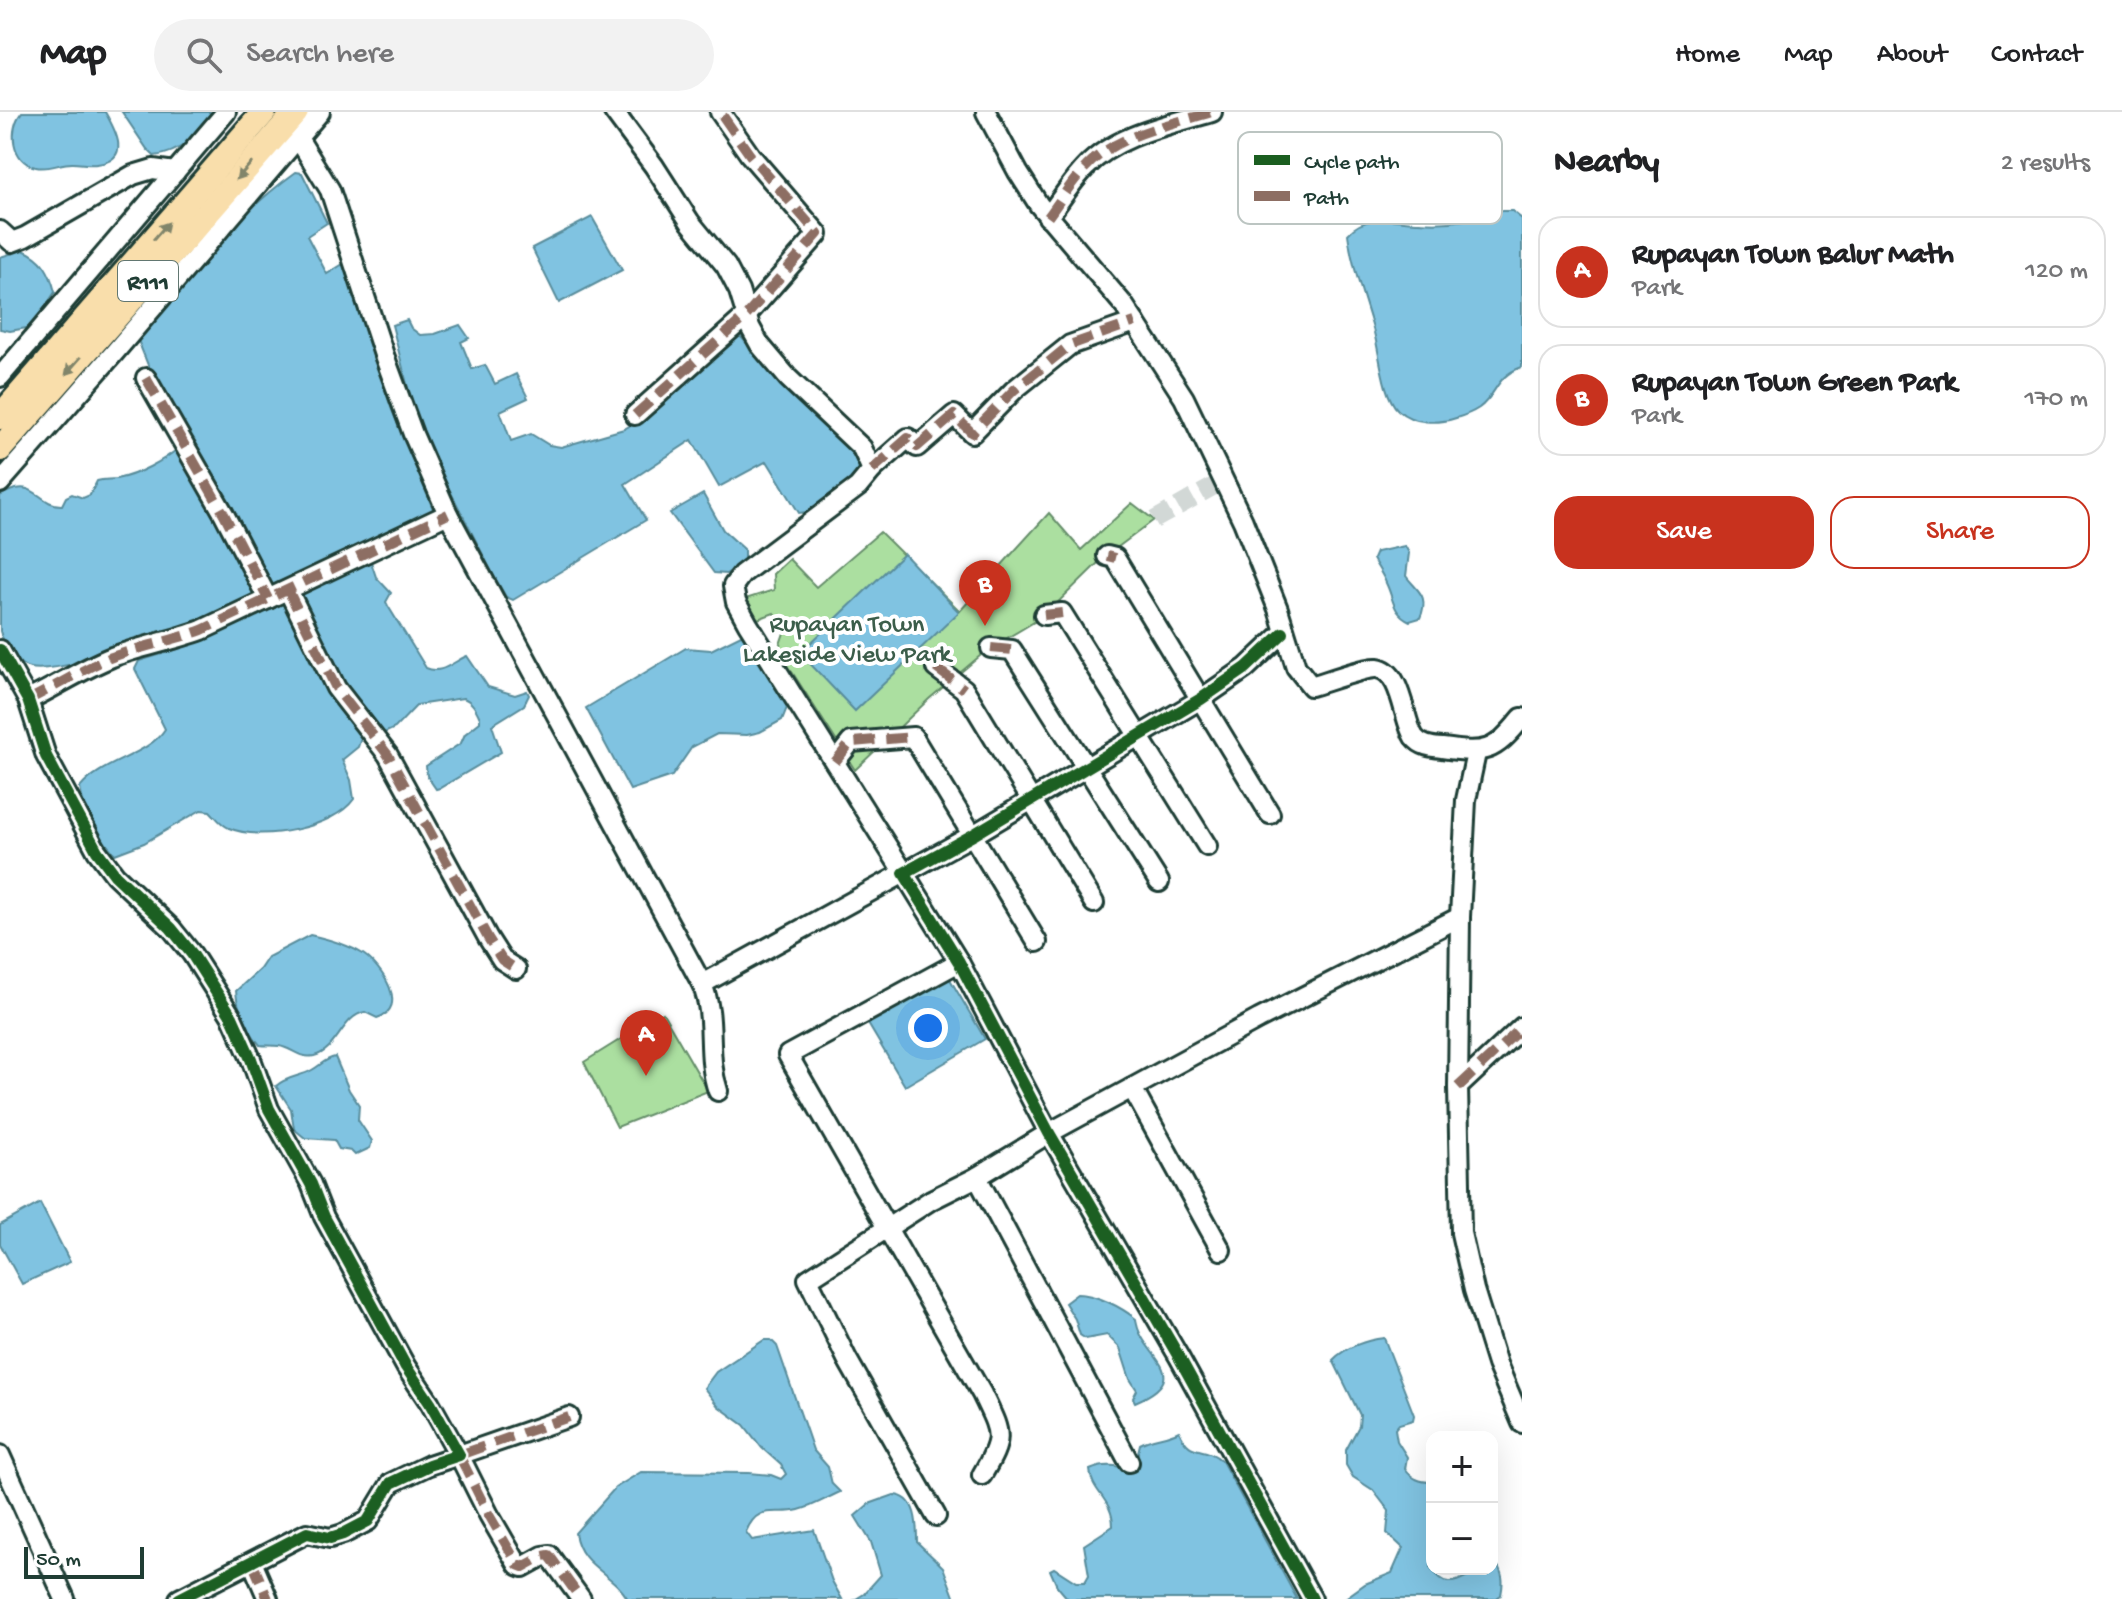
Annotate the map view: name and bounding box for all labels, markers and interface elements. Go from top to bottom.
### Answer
search box [154,19,714,91]
text: Map [40,33,106,77]
icon: search [182,33,226,77]
text: Search here [246,38,394,73]
text: Home [1675,39,1740,72]
text: Map [1784,39,1833,72]
text: About [1877,39,1947,72]
text: Contact [1991,39,2082,72]
legend [1238,132,1502,224]
text: Nearby [1554,144,1659,184]
text: 2 results [2001,149,2090,180]
text: Cycle path [1304,151,1400,177]
one-way arrow [236,160,253,180]
text: Path [1303,187,1349,213]
one-way arrow [152,221,169,241]
text: Rupayan Town Balur Math [1632,239,1954,274]
text: A [1574,257,1590,288]
text: 120 m [2025,257,2088,288]
road number: R111 [118,261,178,301]
text: Park [1632,274,1682,305]
one-way arrow [64,357,82,376]
text: Rupayan Town Green Park [1632,367,1957,402]
text: B [1575,385,1589,416]
text: 170 m [2025,385,2088,416]
text: Park [1632,402,1682,433]
button: Save [1554,496,1814,569]
button: Share [1830,496,2090,569]
pin: B [959,560,1011,626]
park label: Rupayan Town Lakeside View Park [743,611,954,672]
your location [908,1008,948,1048]
pin: A [620,1010,672,1076]
map controls [1426,1431,1498,1575]
button: + [1426,1431,1498,1503]
button: − [1426,1503,1498,1575]
scale bar [24,1543,144,1579]
text: 50 m [36,1548,81,1574]

